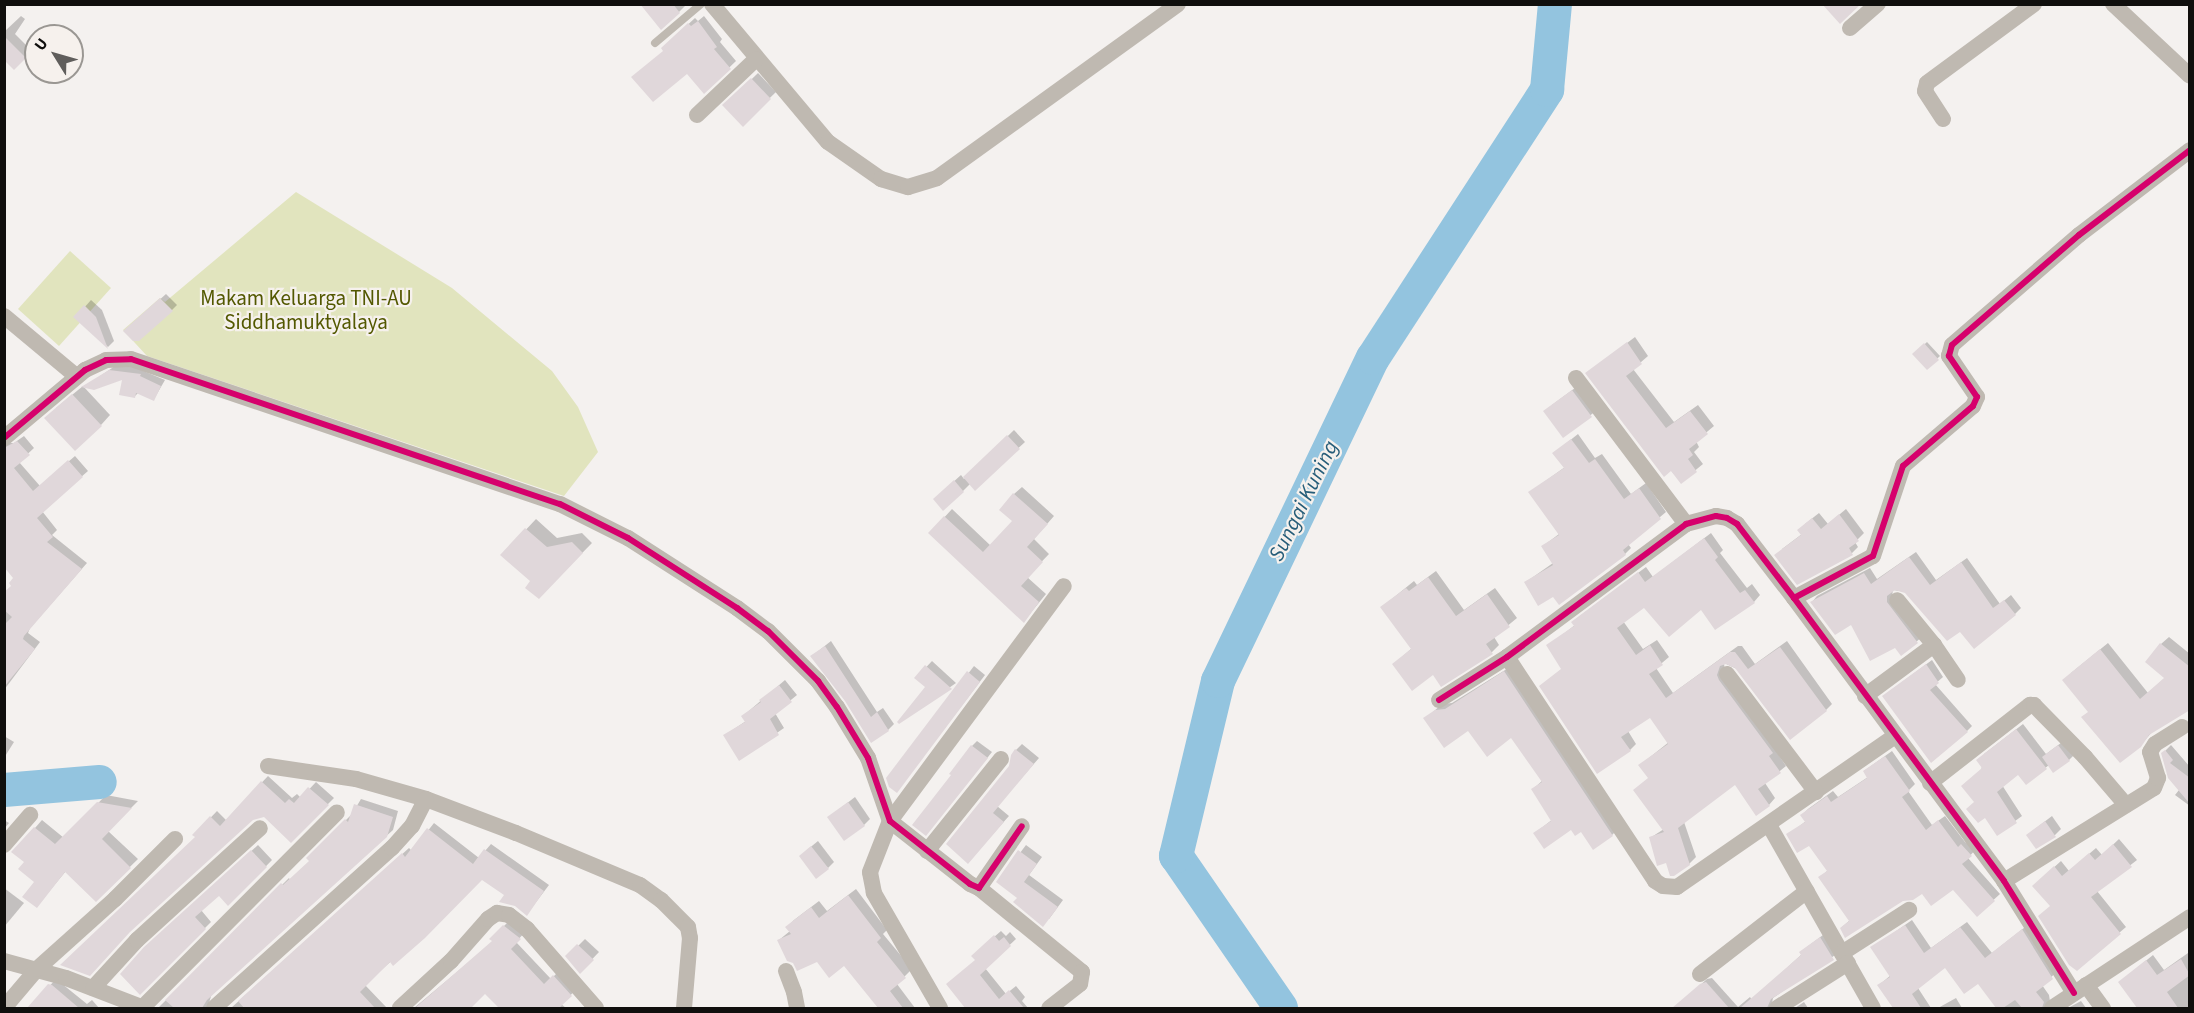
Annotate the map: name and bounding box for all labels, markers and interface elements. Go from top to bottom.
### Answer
north arrow [24,24,84,84]
text: U [29,34,53,55]
park label: Makam Keluarga TNI-AU Siddhamuktyalaya [200,285,412,335]
water label: Sungai Kuning [1264,437,1344,565]

